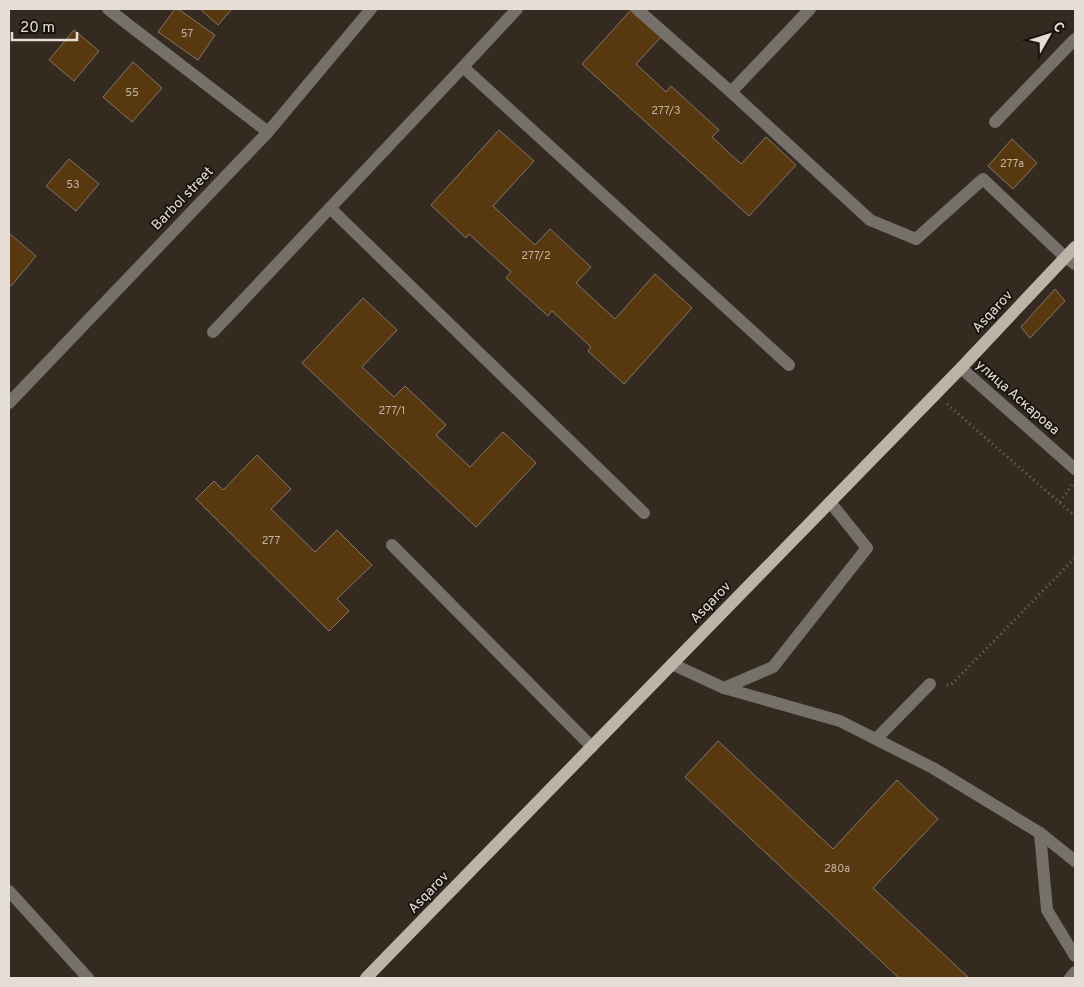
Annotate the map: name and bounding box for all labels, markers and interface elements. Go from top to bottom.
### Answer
scale bar [12,10,78,42]
north arrow [1024,10,1074,60]
text: 20 m [20,19,55,38]
text: С [1049,19,1067,37]
house number: 57 [181,27,193,41]
house number: 55 [125,86,139,100]
house number: 277/3 [651,104,681,118]
house number: 277а [1000,157,1024,171]
street label: Barbol street [148,164,218,234]
house number: 53 [66,178,80,192]
house number: 277/2 [521,249,551,263]
street label: Asqarov [969,287,1017,337]
street label: улица Аскарова [971,357,1063,439]
house number: 277/1 [379,404,405,418]
house number: 277 [262,534,280,548]
street label: Asqarov [687,579,735,627]
house number: 280а [824,862,850,876]
street label: Asqarov [405,869,453,917]

